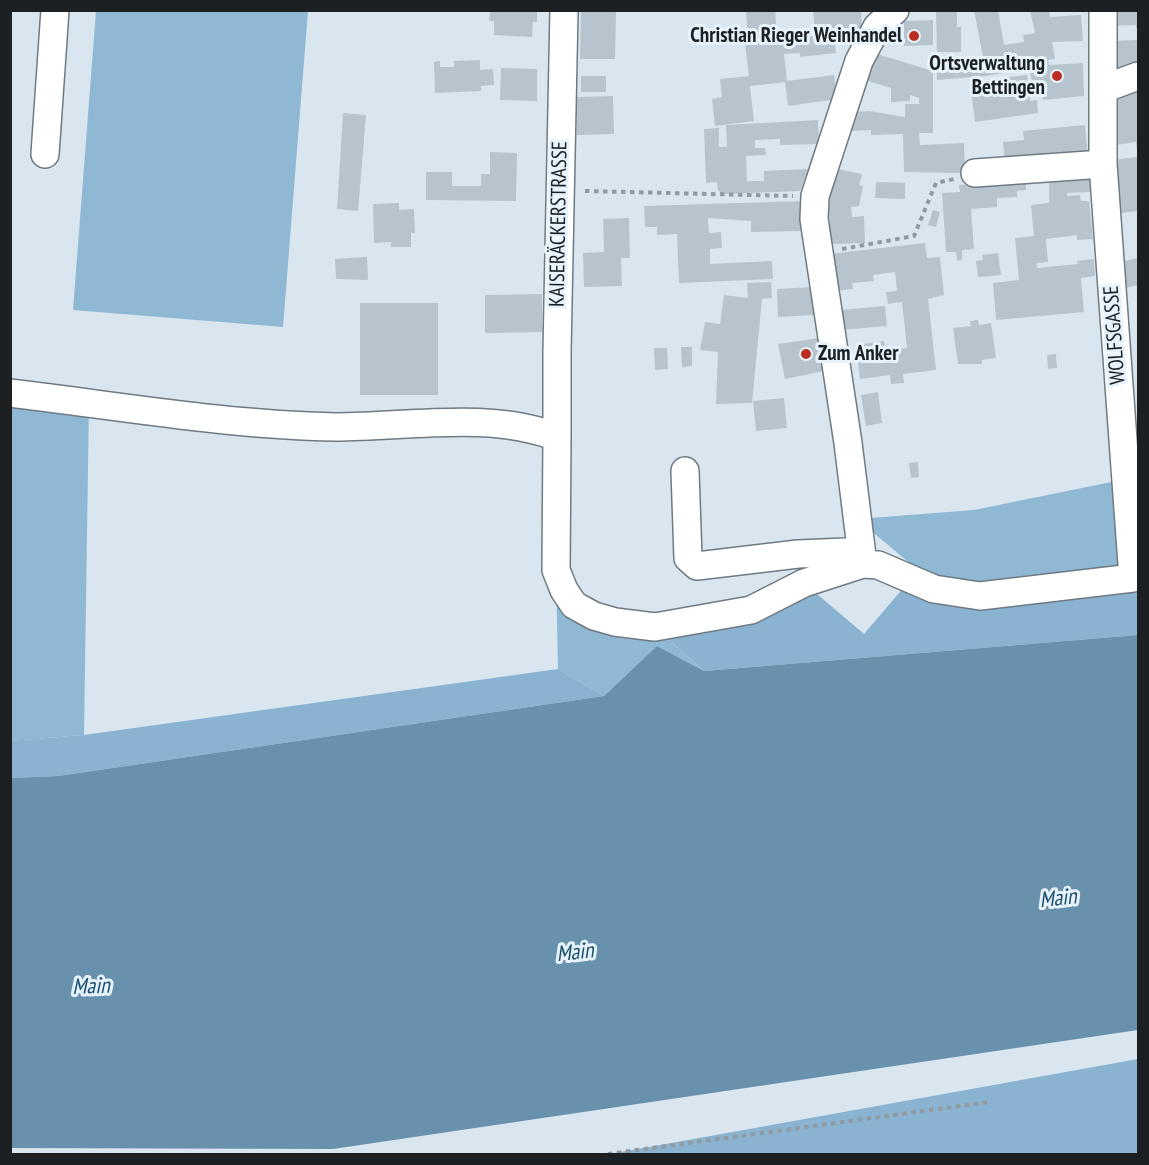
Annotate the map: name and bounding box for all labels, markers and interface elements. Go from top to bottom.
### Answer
place label: Christian Rieger Weinhandel [690,23,902,49]
marker: Christian Rieger Weinhandel [907,29,921,43]
place label: Ortsverwaltung Bettingen [929,51,1045,101]
marker: Ortsverwaltung Bettingen [1050,69,1064,83]
street label: KAISERÄCKERSTRASSE [545,141,573,307]
street label: WOLFSGASSE [1099,285,1131,385]
place label: Zum Anker [818,341,898,367]
marker: Zum Anker [799,347,813,361]
water label: Main [1038,884,1078,914]
water label: Main [555,938,595,968]
water label: Main [72,973,110,1001]

